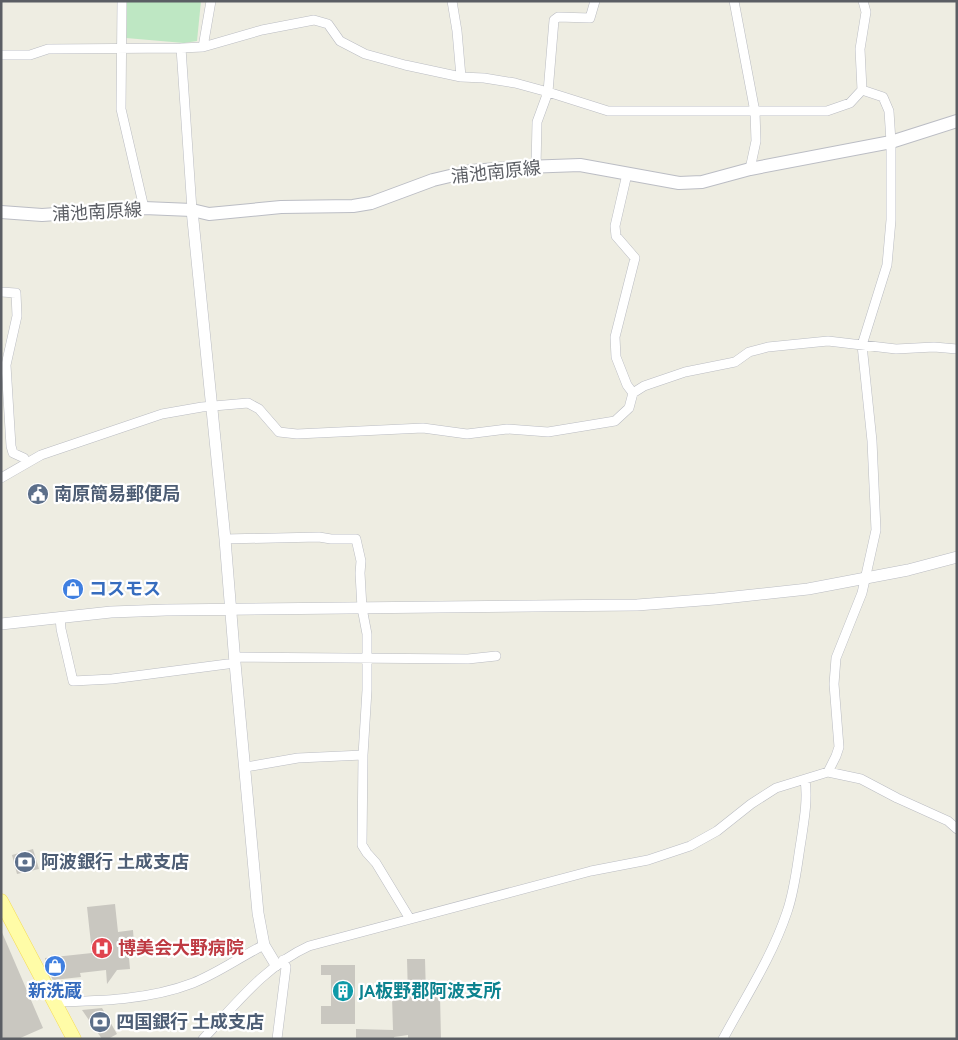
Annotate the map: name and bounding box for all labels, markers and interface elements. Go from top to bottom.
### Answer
street label: 浦池南原線 [450,156,542,188]
street label: 浦池南原線 [51,199,143,225]
public building icon: 南原簡易郵便局 [26,482,50,506]
place label: 南原簡易郵便局 [54,483,180,505]
shop icon: コスモス [61,577,85,601]
place label: コスモス [89,578,161,600]
bank icon: 阿波銀行 土成支店 [13,850,37,874]
place label: 阿波銀行 土成支店 [41,851,189,873]
hospital icon: 博美会大野病院 [90,936,114,960]
place label: 博美会大野病院 [118,937,244,959]
shop icon: 新洗蔵 [43,954,67,978]
building icon: JA板野郡阿波支所 [331,979,355,1003]
place label: 新洗蔵 [28,980,82,1002]
place label: JA板野郡阿波支所 [358,980,501,1002]
bank icon: 四国銀行 土成支店 [88,1010,112,1034]
place label: 四国銀行 土成支店 [116,1011,264,1033]

